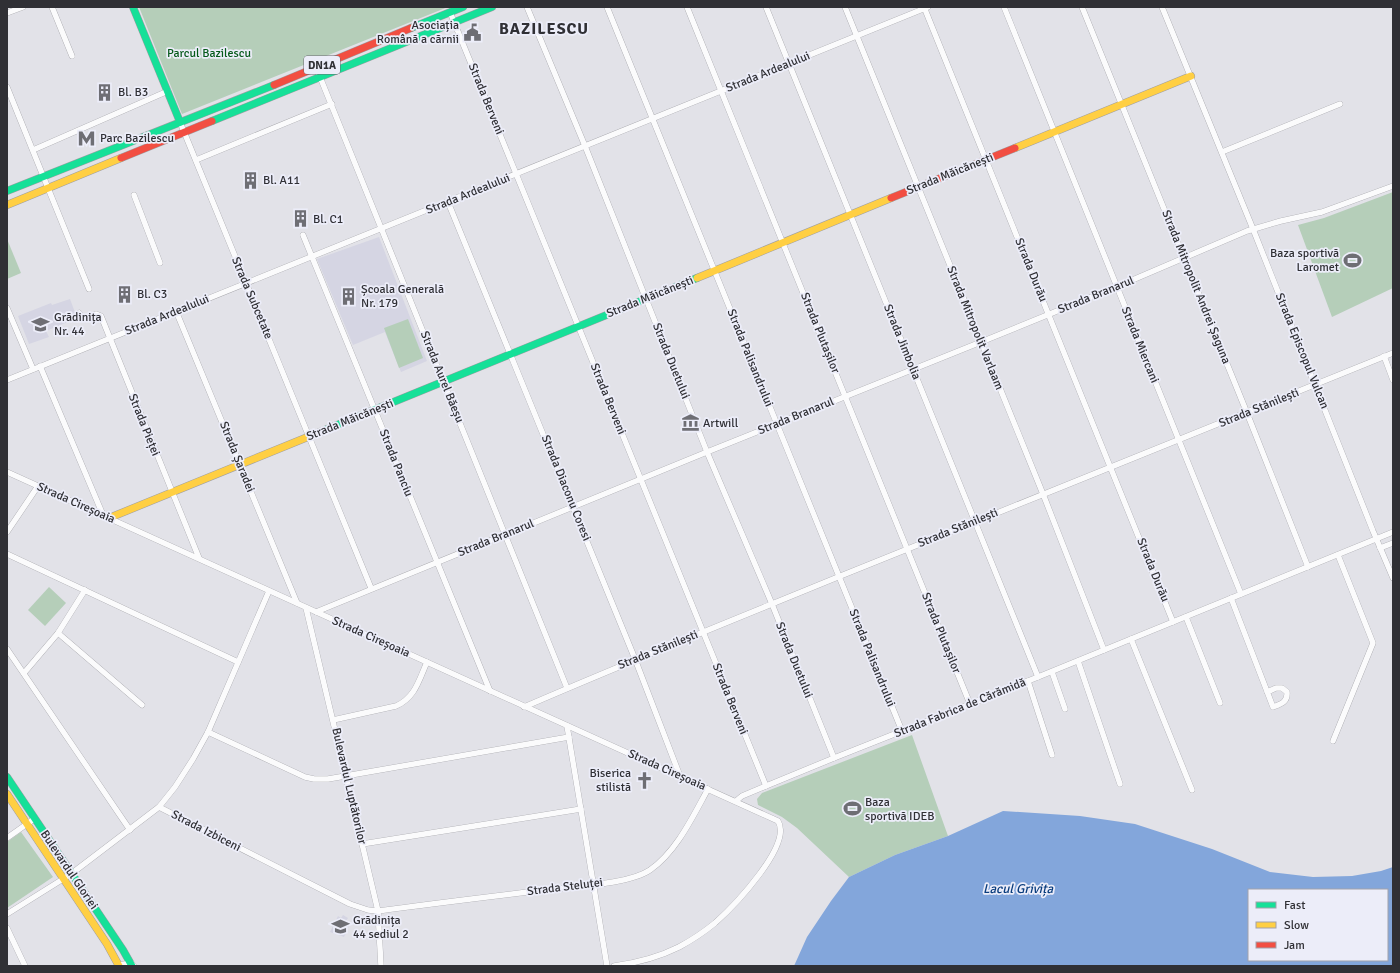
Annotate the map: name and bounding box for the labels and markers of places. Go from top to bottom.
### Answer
place label: Asociația Română a cărnii [377,18,459,47]
public building icon: Asociația Română a cărnii [462,22,482,42]
building icon: Bl. B3 [95,82,115,102]
place label: Bl. B3 [118,85,148,100]
metro station icon: Parc Bazilescu [77,128,97,148]
place label: Parc Bazilescu [100,131,174,146]
building icon: Bl. A11 [240,170,260,190]
place label: Bl. A11 [263,173,300,188]
building icon: Bl. C1 [290,209,310,229]
place label: Bl. C1 [313,212,343,227]
place label: Baza sportivă Laromet [1270,246,1339,275]
sports icon: Baza sportivă Laromet [1342,250,1362,270]
place label: Școala Generală Nr. 179 [361,282,444,311]
building icon: Bl. C3 [114,284,134,304]
building icon: Școala Generală Nr. 179 [338,286,358,306]
place label: Bl. C3 [137,287,167,302]
place label: Grădinița Nr. 44 [54,310,102,339]
school or university icon: Grădinița Nr. 44 [31,314,51,334]
museum icon: Artwill [680,413,700,433]
place label: Artwill [703,416,739,431]
place label: Biserica stilistă [590,766,631,795]
church icon: Biserica stilistă [634,770,654,790]
place label: Baza sportivă IDEB [865,795,934,824]
sports icon: Baza sportivă IDEB [842,799,862,819]
place label: Grădinița 44 sediul 2 [353,913,409,942]
school or university icon: Grădinița 44 sediul 2 [330,917,350,937]

